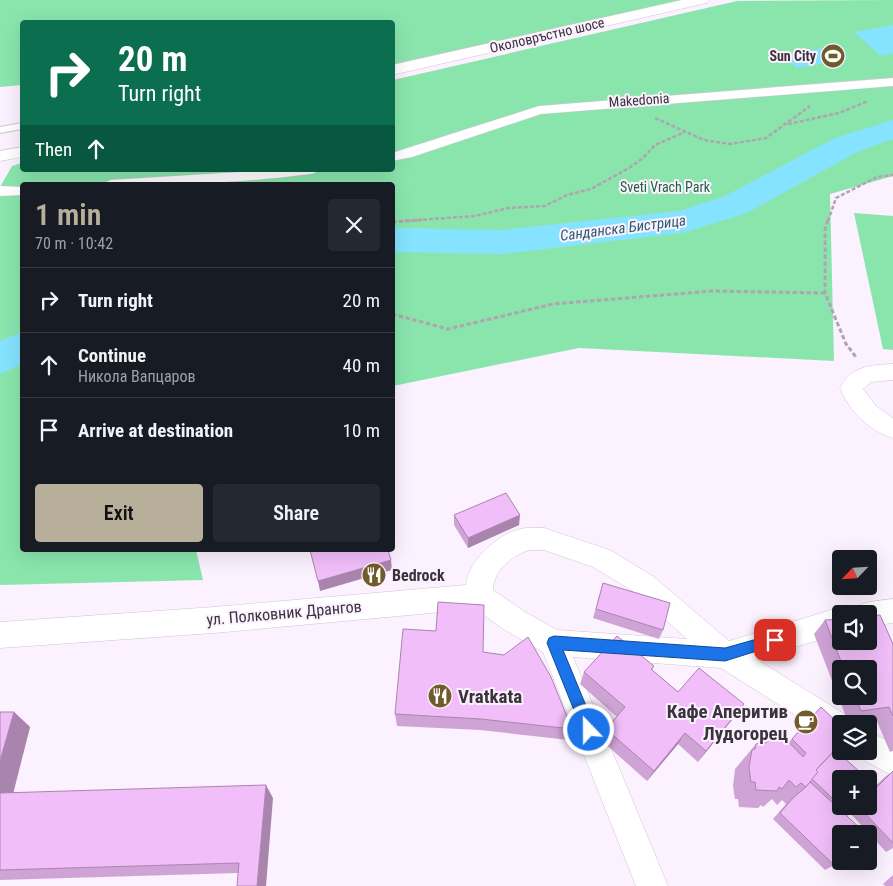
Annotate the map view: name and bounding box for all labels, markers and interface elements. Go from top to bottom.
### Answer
street label: Околовръстно шосе [488,14,606,56]
text: 20 m [118,39,187,80]
icon: right [35,40,100,105]
sports icon: Sun City [820,43,846,69]
place label: Sun City [769,48,817,64]
text: Turn right [118,81,201,106]
street label: Makedonia [608,90,670,110]
icon: ahead [82,135,110,163]
text: Then [35,138,72,161]
park label: Sveti Vrach Park [620,179,711,195]
text: 1 min [35,197,101,232]
button: close [328,199,380,251]
water label: Санданска Бистрица [559,211,687,245]
text: 70 m · 10:42 [35,234,113,253]
icon: right [35,286,63,314]
text: Turn right [78,289,153,312]
text: 20 m [343,289,380,312]
text: Continue [78,344,146,367]
icon: ahead [35,351,63,379]
text: 40 m [343,354,380,377]
text: Никола Вапцаров [78,367,196,386]
icon: arrive [35,416,63,444]
text: Arrive at destination [78,419,233,442]
text: 10 m [343,419,380,442]
button: Exit [35,484,203,542]
button: Share [213,484,380,542]
north arrow [832,550,878,595]
map controls [832,550,877,870]
restaurant icon: Bedrock [361,562,387,588]
place label: Bedrock [392,566,445,585]
street label: ул. Полковник Дрангов [206,597,362,629]
button: sound [832,605,877,650]
pin [754,619,796,661]
icon: arrive [761,626,789,654]
button: search [832,660,877,705]
restaurant icon: Vratkata [427,683,453,709]
place label: Vratkata [458,685,522,708]
place label: Кафе Аперитив Лудогорец [667,700,788,745]
position arrow [562,703,614,755]
cafe icon: Кафе Аперитив Лудогорец [793,709,819,735]
button: layers [832,715,877,760]
button: + [832,770,877,815]
button: − [832,825,877,870]

